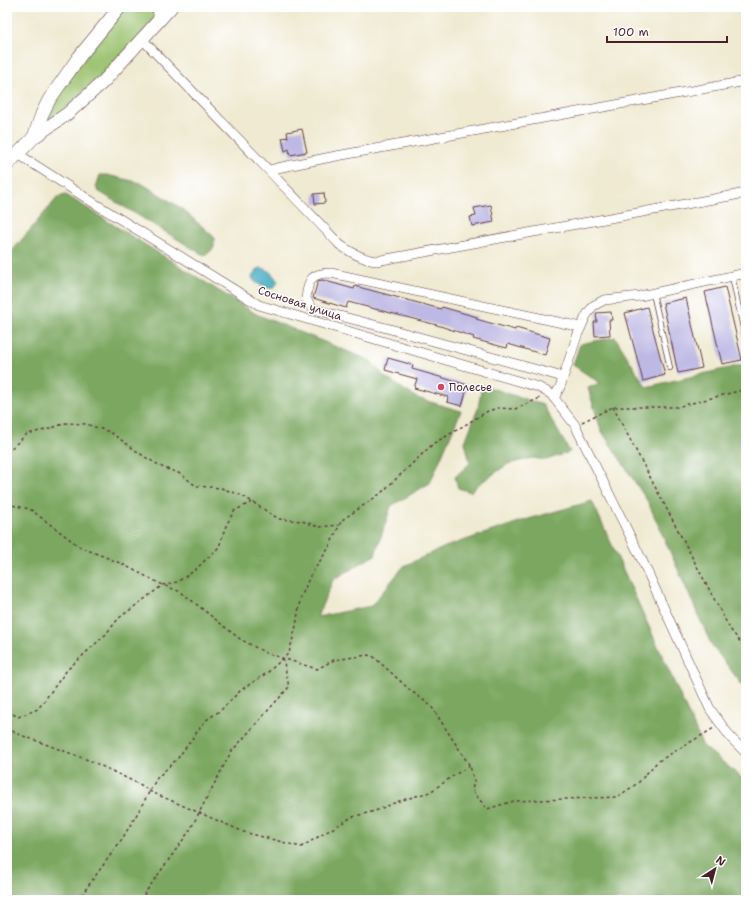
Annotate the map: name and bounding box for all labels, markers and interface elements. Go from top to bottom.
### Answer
scale bar [607,18,727,44]
text: 100 m [613,24,649,40]
street label: Сосновая улица [256,283,344,324]
place label: Полесье [449,380,492,395]
marker: Полесье [436,382,446,392]
north arrow [695,849,735,889]
text: N [713,853,729,870]

